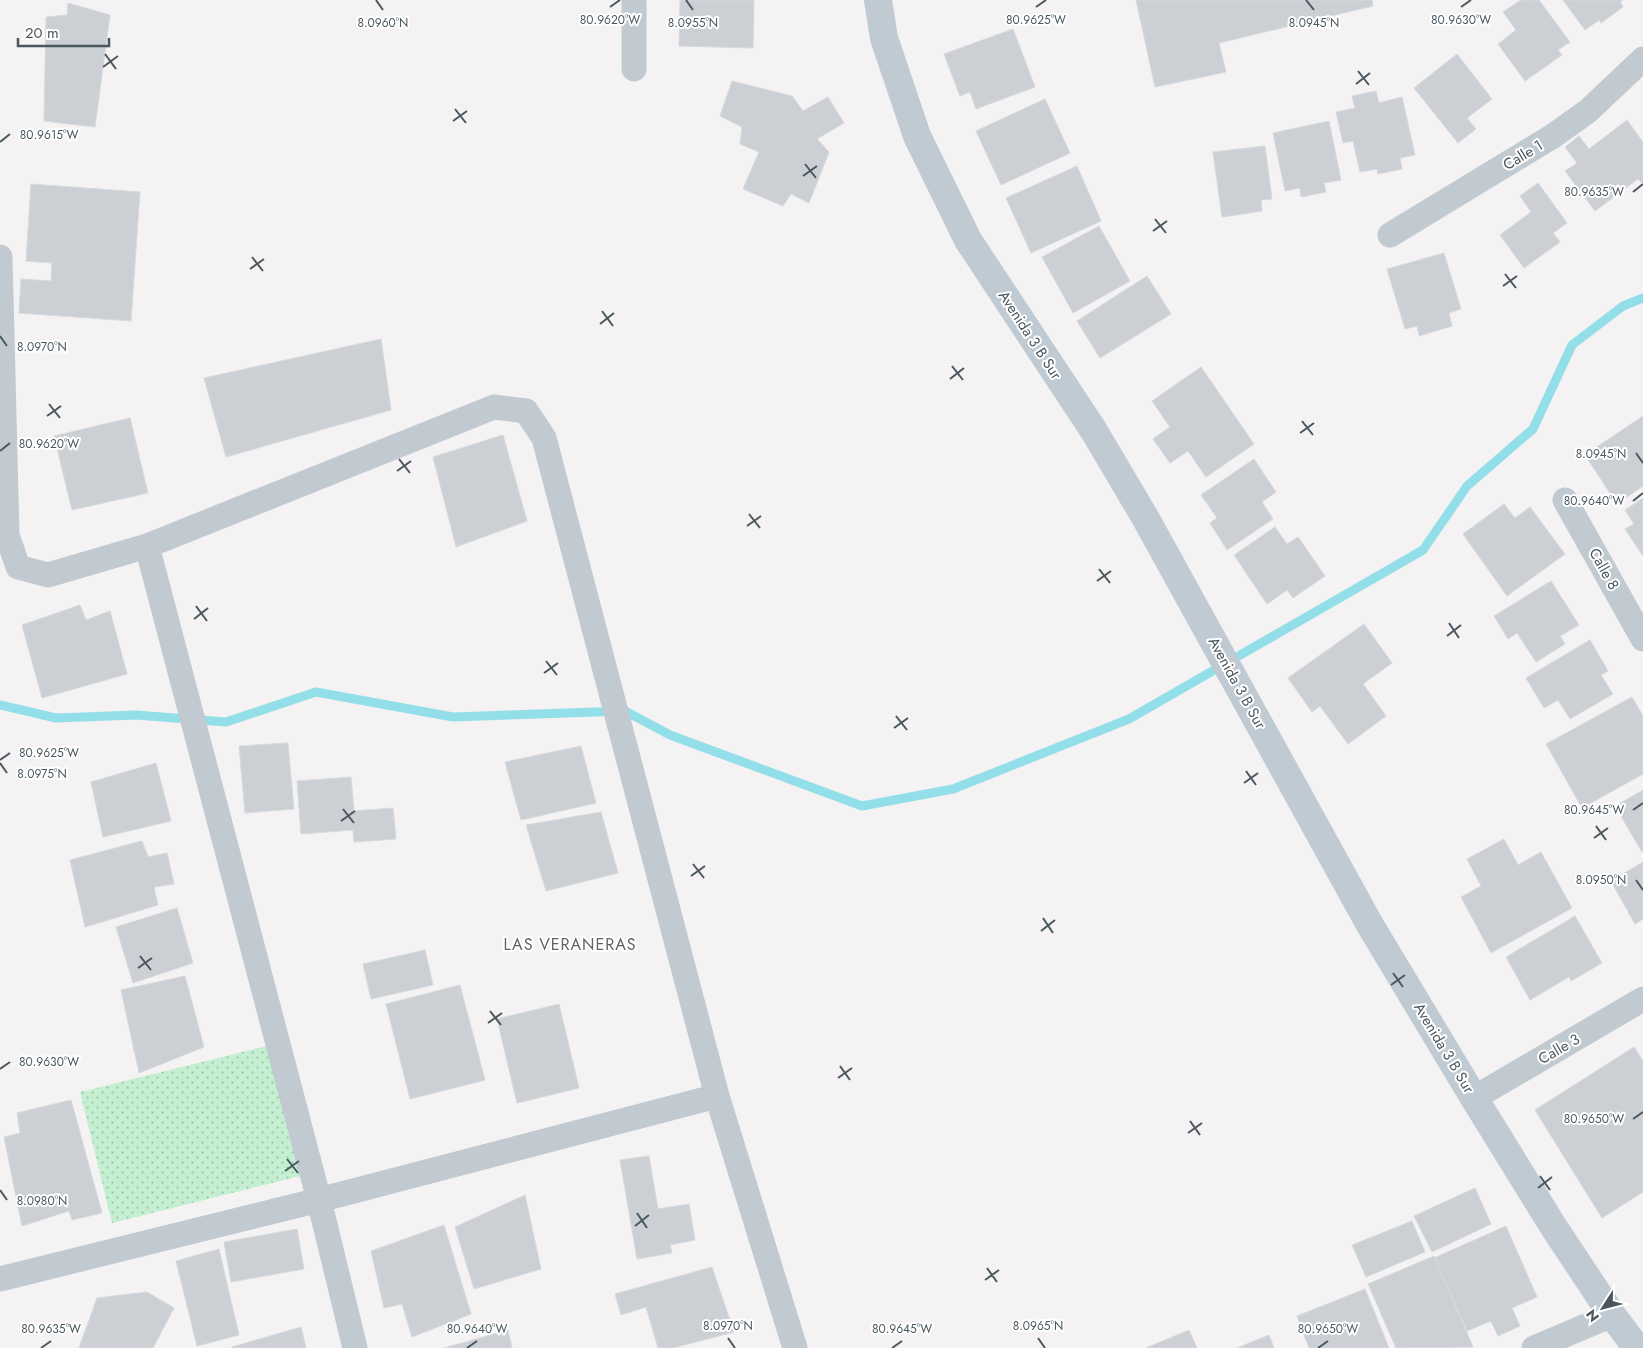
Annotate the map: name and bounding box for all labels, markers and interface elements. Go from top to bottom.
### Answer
text: 80.9620°W [580,11,640,29]
text: 80.9625°W [1006,11,1066,29]
text: 80.9630°W [1431,11,1491,29]
text: 8.0960°N [358,14,408,32]
text: 8.0955°N [668,14,718,32]
text: 8.0945°N [1289,14,1339,32]
scale bar [18,15,109,47]
text: 20 m [25,22,59,44]
text: 80.9615°W [20,126,78,144]
street label: Calle 1 [1499,134,1547,176]
text: 80.9635°W [1564,183,1624,201]
street label: Avenida 3 B Sur [993,286,1067,385]
text: 8.0970°N [17,338,67,356]
text: 80.9620°W [19,435,79,453]
text: 8.0945°N [1576,445,1626,463]
text: 80.9640°W [1564,492,1624,510]
street label: Calle 8 [1584,544,1624,594]
street label: Avenida 3 B Sur [1203,633,1272,734]
text: 80.9625°W [19,744,79,762]
text: 8.0975°N [17,765,67,783]
text: 80.9645°W [1564,801,1624,819]
text: 8.0950°N [1576,871,1626,889]
district label: LAS VERANERAS [503,933,637,956]
street label: Avenida 3 B Sur [1408,999,1480,1098]
street label: Calle 3 [1534,1028,1584,1070]
text: 80.9630°W [19,1053,79,1071]
text: 80.9650°W [1564,1110,1624,1128]
text: 8.0980°N [17,1192,67,1210]
north arrow [1578,1283,1628,1333]
text: N [1581,1305,1604,1326]
text: 8.0970°N [703,1317,753,1335]
text: 8.0965°N [1013,1317,1063,1335]
text: 80.9635°W [21,1320,81,1338]
text: 80.9640°W [447,1320,507,1338]
text: 80.9645°W [872,1320,932,1338]
text: 80.9650°W [1298,1320,1358,1338]

